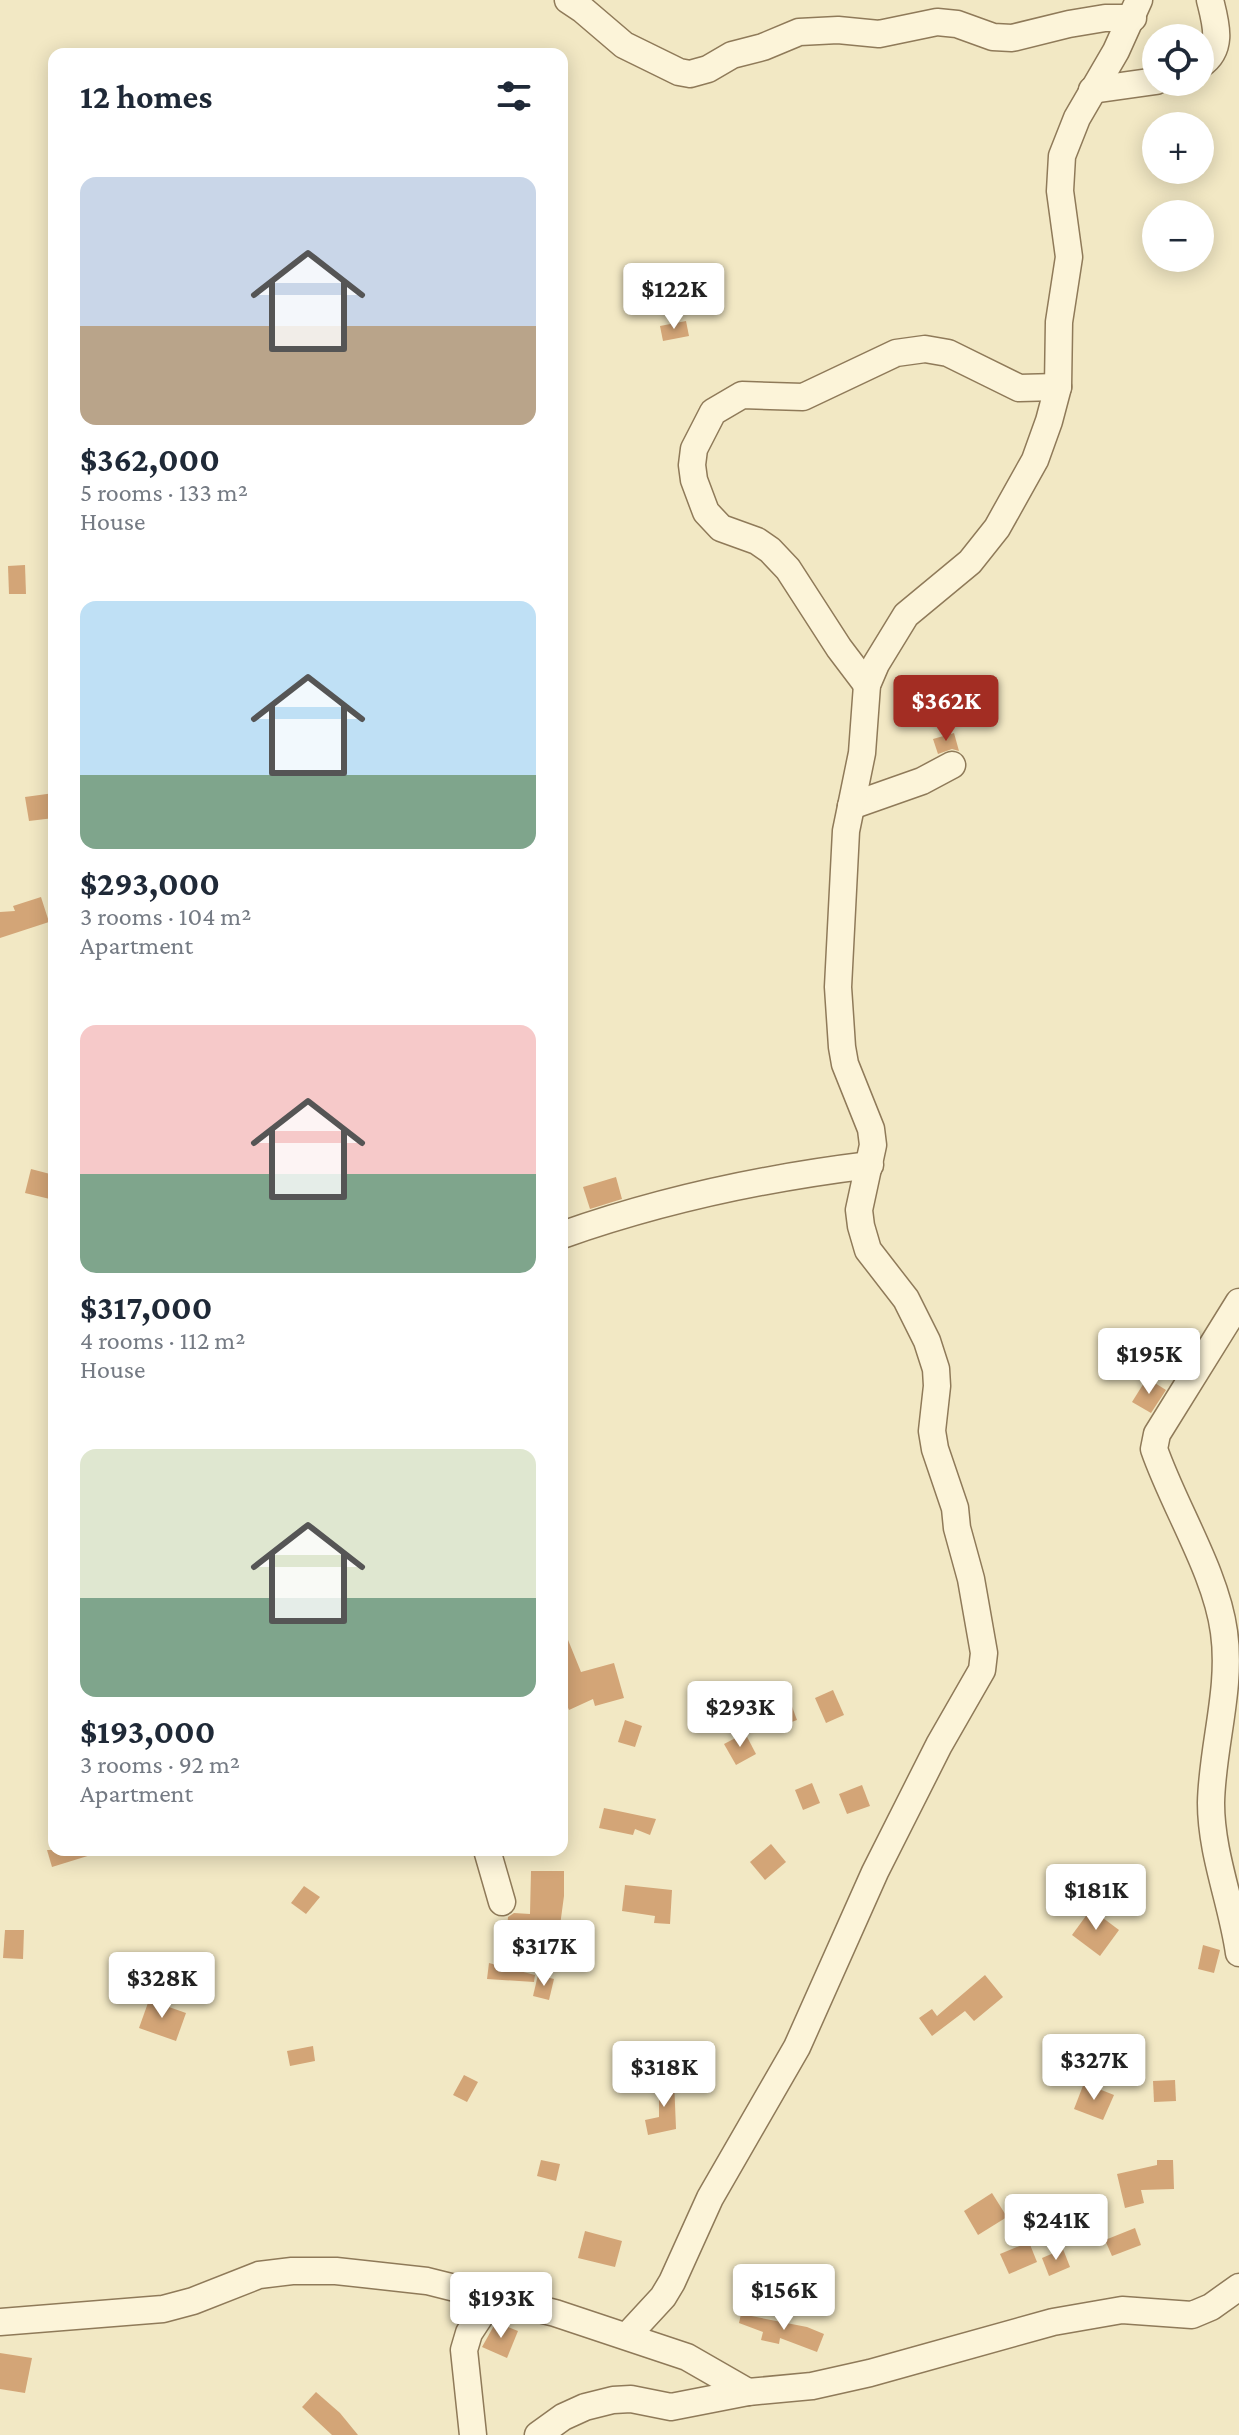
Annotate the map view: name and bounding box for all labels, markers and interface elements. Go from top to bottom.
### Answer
map controls [1142,24,1214,272]
button: locate [1142,24,1214,96]
icon: filters [492,74,536,118]
text: 12 homes [80,78,212,115]
button: + [1142,112,1214,184]
button: − [1142,200,1214,272]
icon: home [236,229,380,373]
pin: $122K [618,263,730,331]
text: $122K [641,274,707,303]
text: $362,000 [80,441,220,478]
text: 5 rooms · 133 m² [80,478,248,507]
text: House [80,507,145,536]
icon: home [236,653,380,797]
pin: $362K [890,675,1002,743]
text: $362K [911,686,981,715]
text: $293,000 [80,865,220,902]
text: 3 rooms · 104 m² [80,902,251,931]
text: Apartment [80,931,193,960]
icon: home [236,1077,380,1221]
text: $317,000 [80,1289,212,1326]
text: 4 rooms · 112 m² [80,1326,245,1355]
pin: $195K [1093,1328,1205,1396]
text: $195K [1116,1339,1182,1368]
text: House [80,1355,145,1384]
icon: home [236,1501,380,1645]
pin: $293K [684,1681,796,1749]
text: $293K [705,1692,775,1721]
text: $193,000 [80,1713,215,1750]
text: 3 rooms · 92 m² [80,1750,240,1779]
text: Apartment [80,1779,193,1808]
pin: $181K [1040,1864,1152,1932]
text: $181K [1064,1875,1128,1904]
pin: $317K [488,1920,600,1988]
text: $317K [512,1931,576,1960]
pin: $328K [106,1952,218,2020]
text: $328K [127,1963,197,1992]
pin: $327K [1038,2034,1150,2102]
pin: $318K [608,2041,720,2109]
text: $327K [1060,2045,1128,2074]
text: $318K [630,2052,698,2081]
pin: $241K [1000,2194,1112,2262]
text: $241K [1023,2205,1089,2234]
pin: $156K [728,2264,840,2332]
pin: $193K [445,2272,557,2340]
text: $156K [751,2275,817,2304]
text: $193K [468,2283,534,2312]

